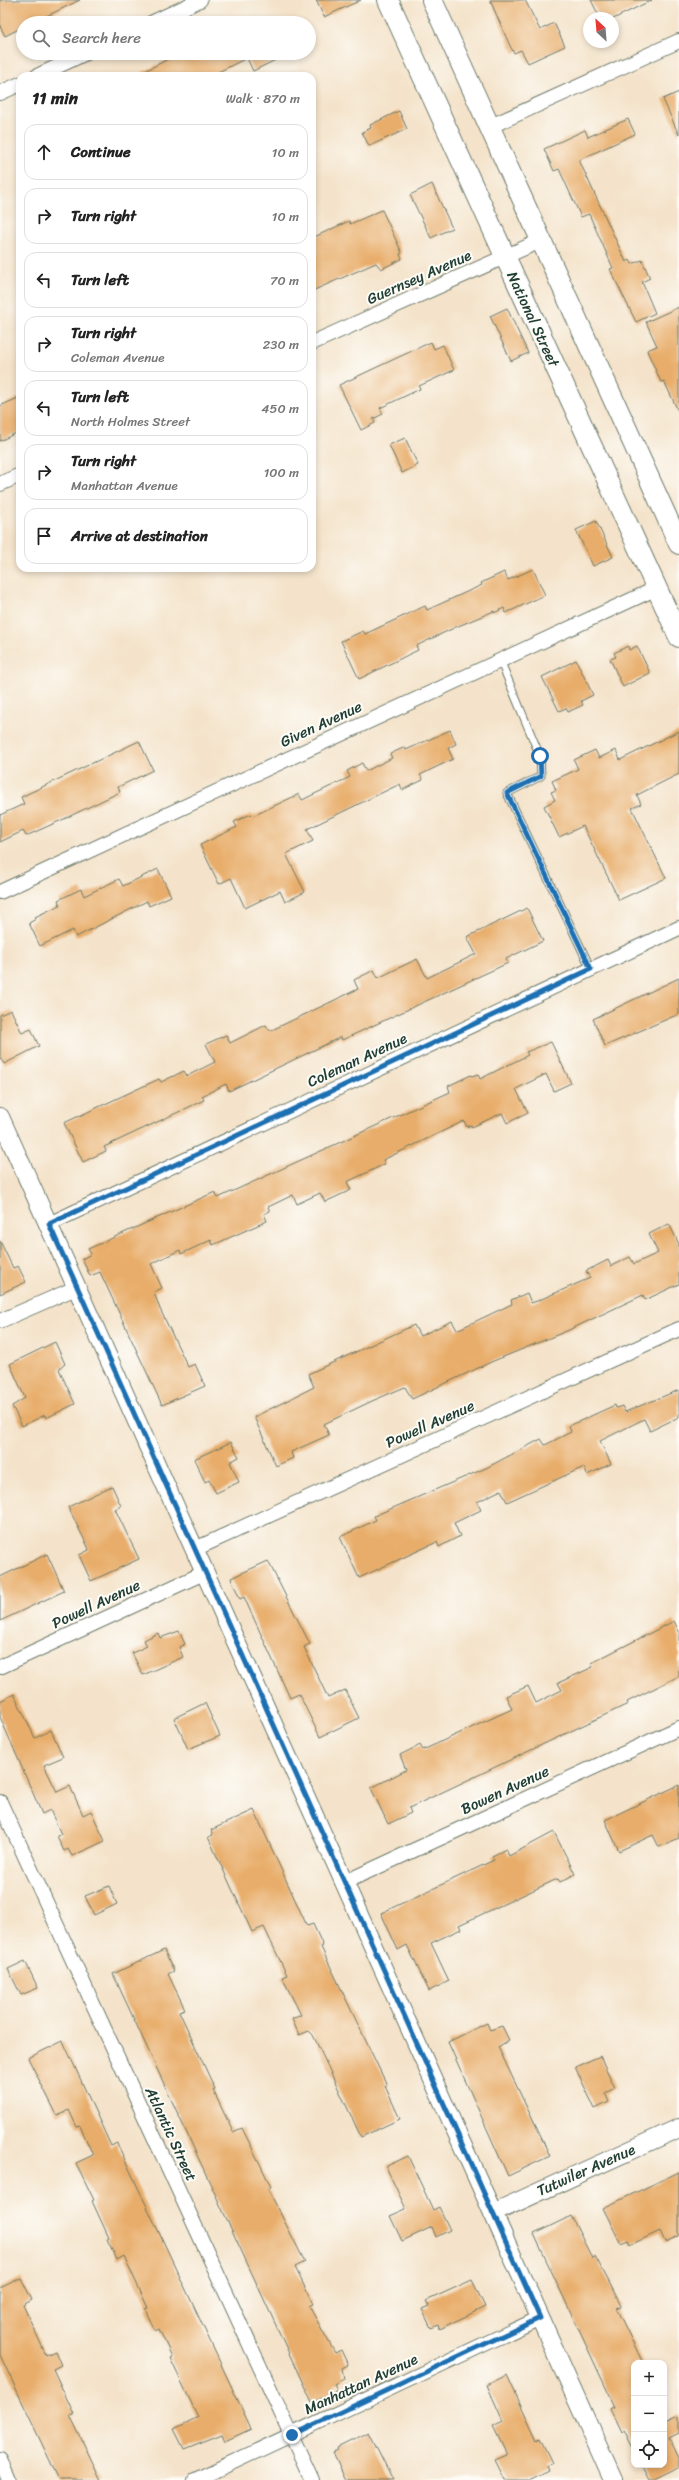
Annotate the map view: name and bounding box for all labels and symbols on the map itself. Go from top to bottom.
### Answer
north arrow [583,12,619,48]
street label: Guernsey Avenue [362,242,476,312]
street label: National Street [499,267,567,372]
street label: Given Avenue [276,693,367,754]
route start [531,747,549,765]
street label: Coleman Avenue [303,1025,411,1095]
street label: Powell Avenue [381,1393,479,1455]
street label: Powell Avenue [47,1572,145,1636]
street label: Bowen Avenue [456,1758,554,1822]
street label: Atlantic Street [137,2082,204,2186]
street label: Tutwiler Avenue [532,2137,640,2203]
street label: Manhattan Avenue [300,2346,422,2422]
route end [283,2426,301,2444]

